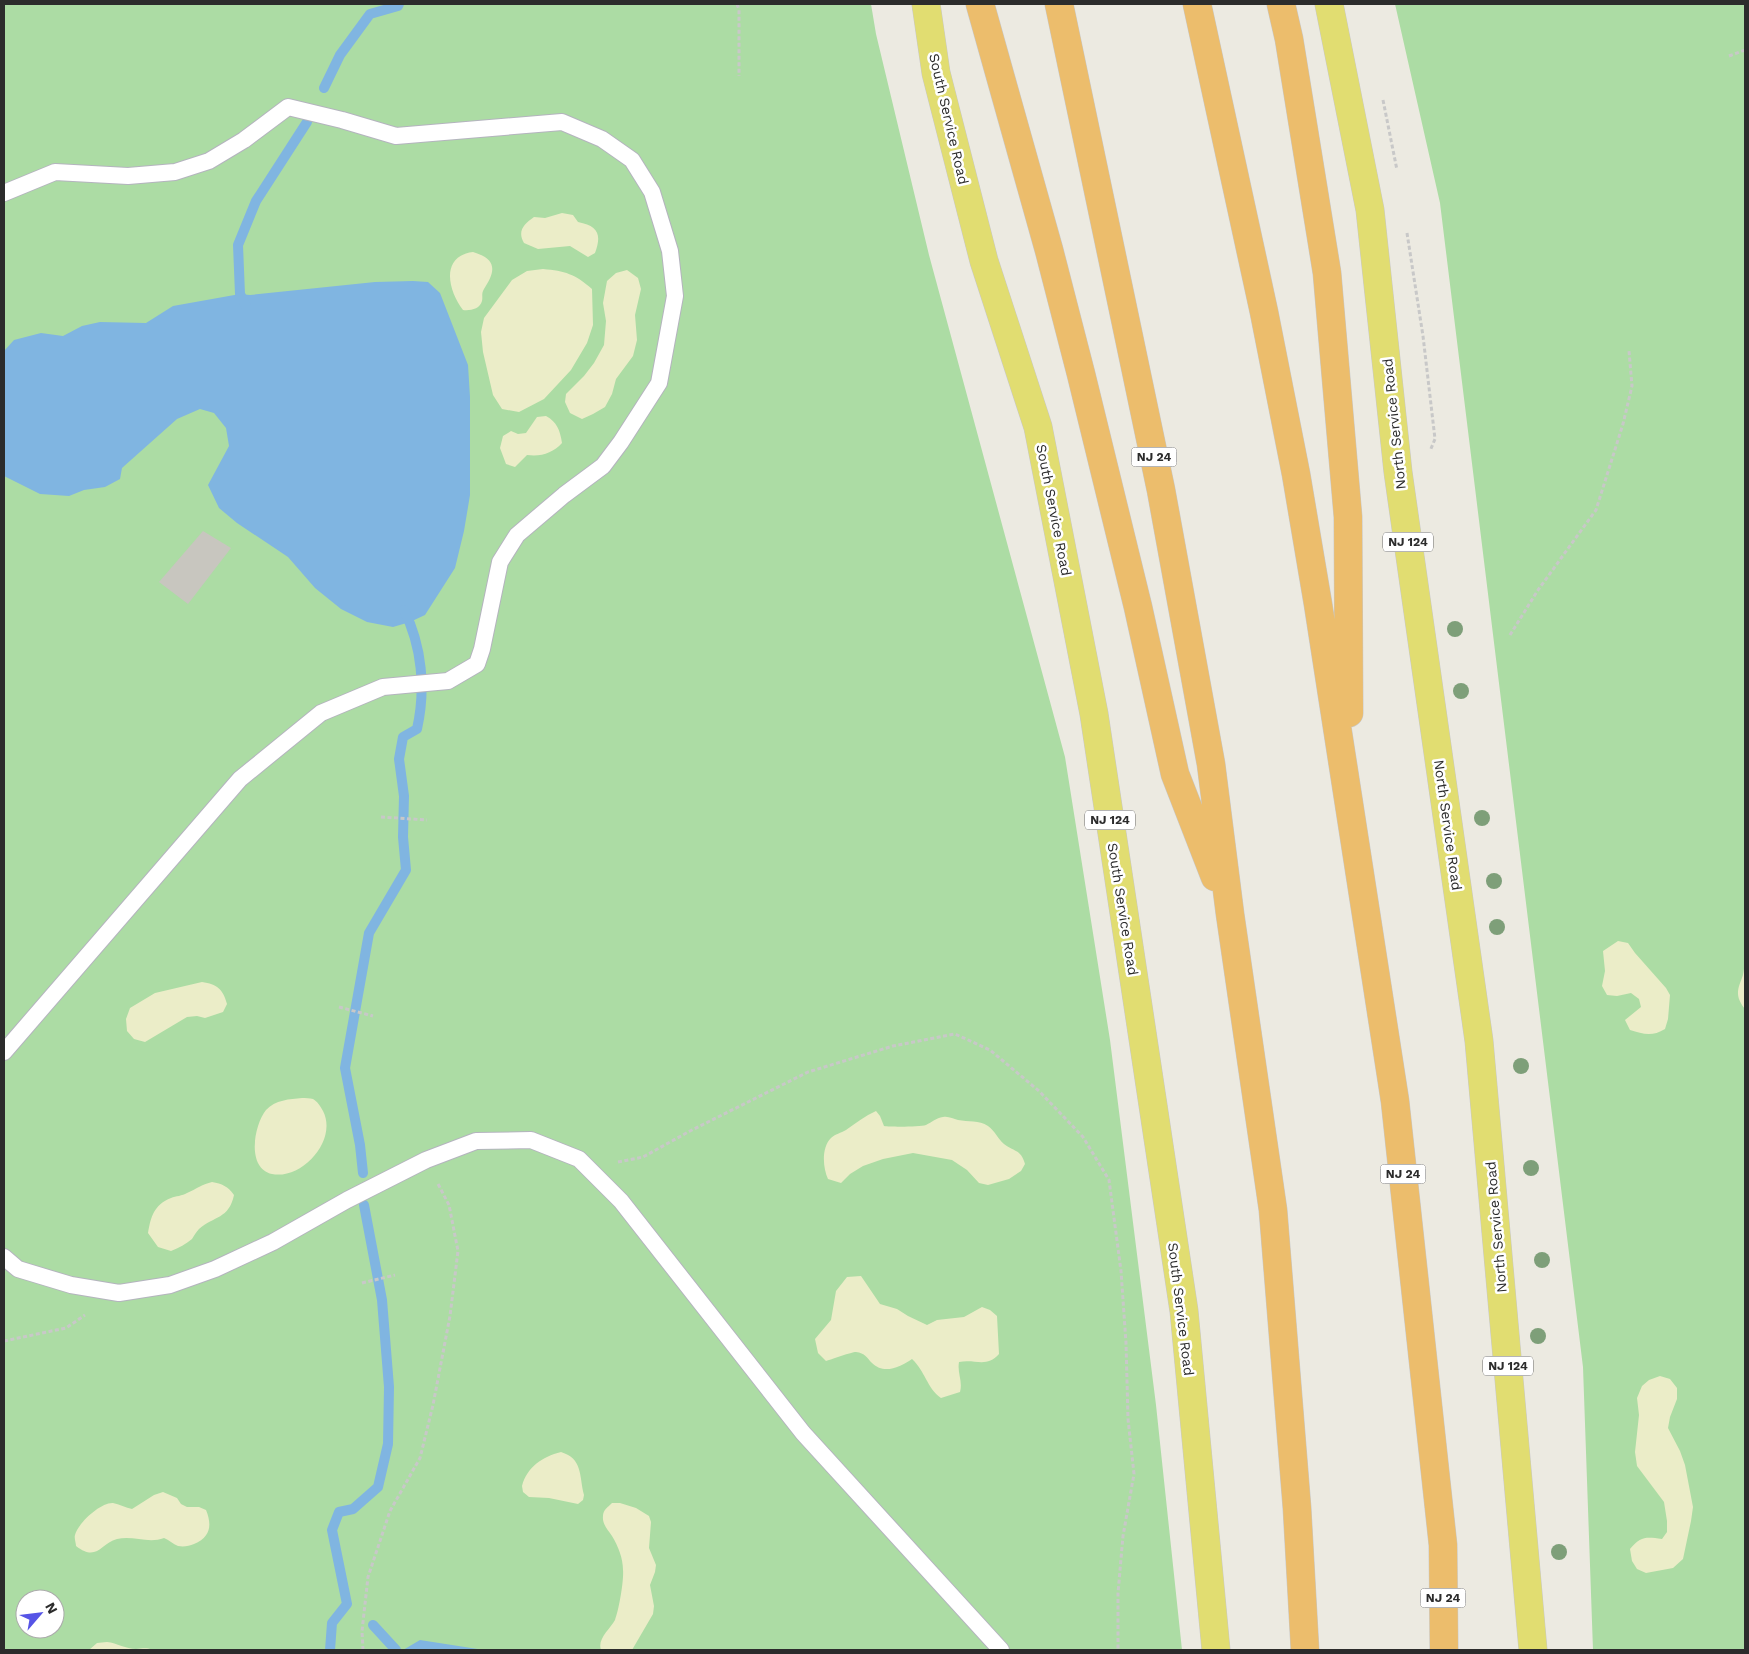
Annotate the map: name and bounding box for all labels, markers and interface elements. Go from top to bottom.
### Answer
street label: South Service Road [926,52,972,186]
street label: North Service Road [1379,358,1409,490]
street label: South Service Road [1033,443,1075,577]
road number: NJ 24 [1132,448,1176,467]
road number: NJ 124 [1383,532,1433,552]
street label: North Service Road [1431,759,1465,891]
road number: NJ 124 [1085,810,1135,830]
street label: South Service Road [1105,842,1141,976]
street label: North Service Road [1482,1161,1510,1293]
road number: NJ 24 [1380,1164,1426,1184]
street label: South Service Road [1165,1242,1197,1376]
road number: NJ 124 [1483,1356,1533,1375]
north arrow [15,1589,65,1639]
road number: NJ 24 [1420,1589,1466,1608]
text: N [42,1600,61,1616]

